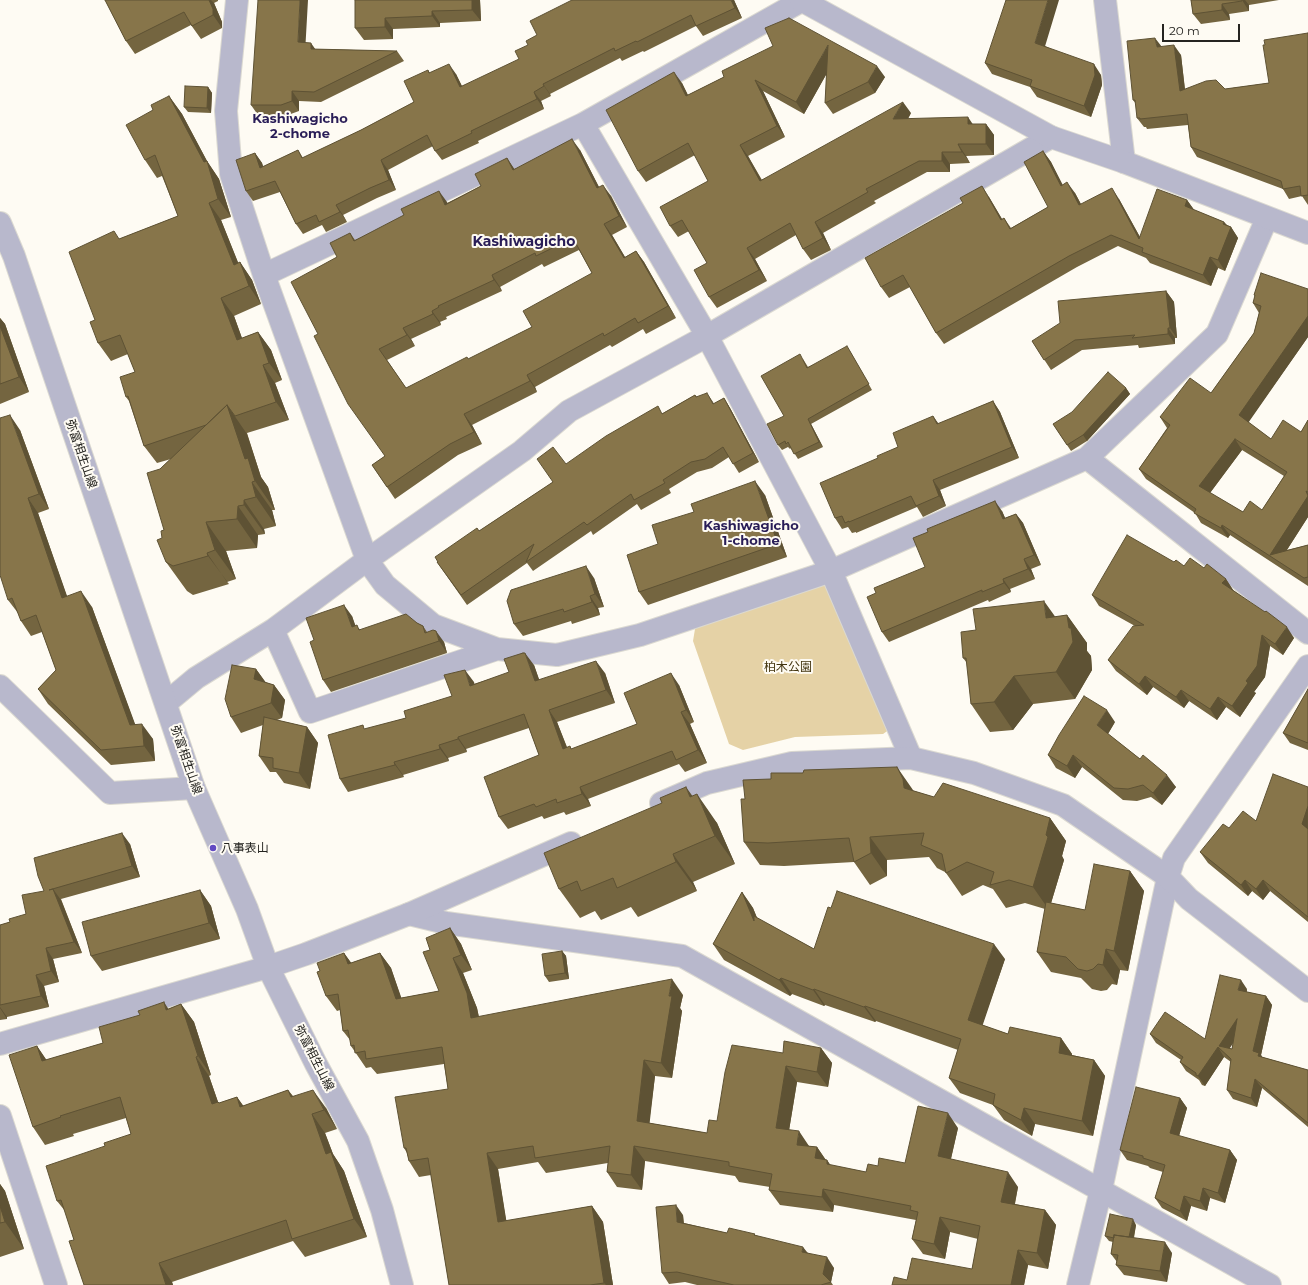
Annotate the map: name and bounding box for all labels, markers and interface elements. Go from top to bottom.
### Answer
scale bar [1164,16,1242,42]
text: 20 m [1169,23,1200,38]
district label: Kashiwagicho 2-chome [252,111,348,142]
district label: Kashiwagicho [473,234,575,250]
street label: 弥富相生山線 [62,418,100,490]
district label: Kashiwagicho 1-chome [703,518,799,549]
park label: 柏木公園 [764,660,812,674]
street label: 弥富相生山線 [167,724,205,796]
place label: 八事表山 [221,841,269,855]
marker: 八事表山 [208,843,218,853]
street label: 弥富相生山線 [291,1023,337,1093]

